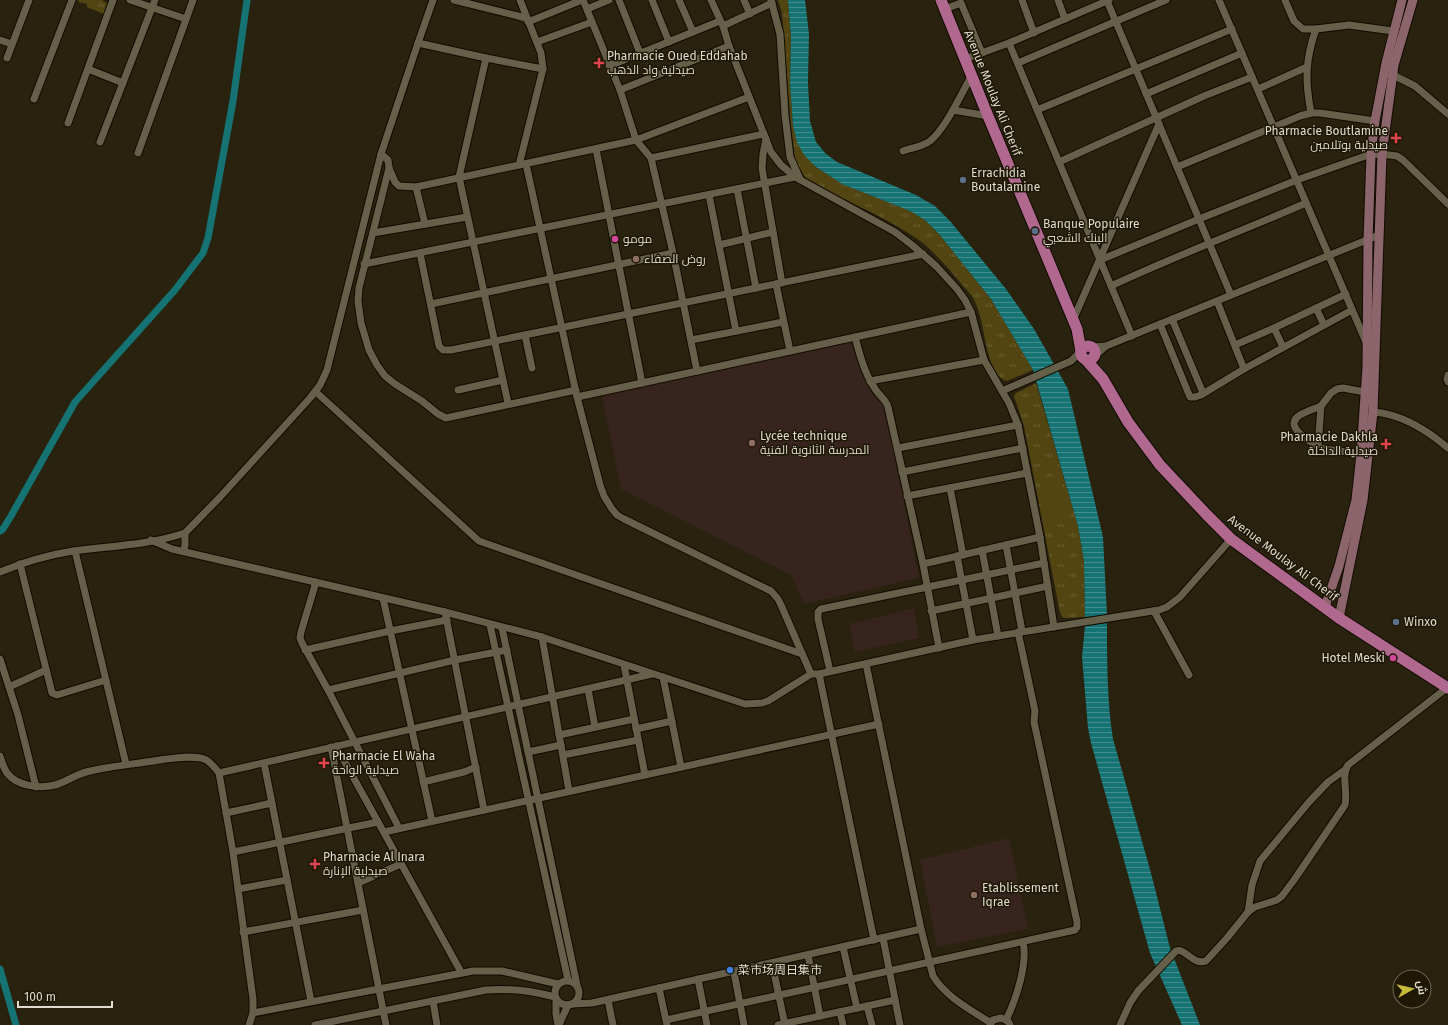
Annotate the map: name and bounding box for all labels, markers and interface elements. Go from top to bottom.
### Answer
street label: Avenue Moulay Ali Cherif [961,28,1025,159]
place label: Pharmacie Oued Eddahab صيدلية واد الذهب [607,49,748,77]
marker: Pharmacie Oued Eddahab صيدلية واد الذهب [594,58,604,68]
place label: Pharmacie Boutlamine صيدلية بوتلامين [1265,124,1388,152]
marker: Pharmacie Boutlamine صيدلية بوتلامين [1391,133,1401,143]
place label: Errachidia Boutalamine [971,166,1040,194]
marker: Errachidia Boutalamine [958,175,968,185]
place label: Banque Populaire البنك الشعبي [1043,217,1140,248]
marker: Banque Populaire البنك الشعبي [1030,226,1040,236]
place label: مومو [623,232,652,246]
marker: مومو [610,234,620,244]
place label: روض الصفاء [644,252,706,266]
marker: روض الصفاء [631,254,641,264]
place label: Lycée technique المدرسة الثانوية الفنية [760,429,870,457]
place label: Pharmacie Dakhla صيدلية الداخلة [1280,430,1378,458]
marker: Lycée technique المدرسة الثانوية الفنية [747,438,757,448]
marker: Pharmacie Dakhla صيدلية الداخلة [1381,439,1391,449]
street label: Avenue Moulay Ali Cherif [1225,512,1342,605]
place label: Winxo [1404,615,1437,629]
marker: Winxo [1391,617,1401,627]
place label: Hotel Meski [1321,651,1385,665]
marker: Hotel Meski [1388,653,1398,663]
place label: Pharmacie El Waha صيدلية الواحة [332,749,435,777]
marker: Pharmacie El Waha صيدلية الواحة [319,758,329,768]
place label: Pharmacie Al Inara صيدلية الإنارة [323,850,425,878]
marker: Pharmacie Al Inara صيدلية الإنارة [310,859,320,869]
place label: Etablissement Iqrae [982,881,1060,909]
marker: Etablissement Iqrae [969,890,979,900]
place label: 菜市场周日集市 [738,963,822,977]
marker: 菜市场周日集市 [725,965,735,975]
north arrow [1392,969,1432,1009]
text: ش [1414,980,1429,996]
scale bar [18,983,112,1009]
text: 100 m [24,990,56,1004]

